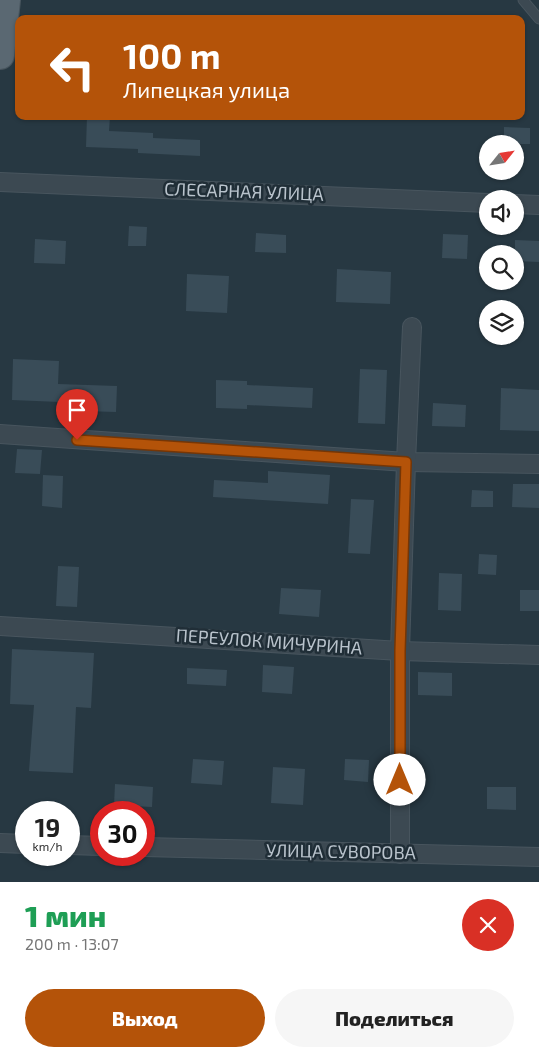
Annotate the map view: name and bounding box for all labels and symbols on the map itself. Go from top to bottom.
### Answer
north arrow [479,135,524,180]
street label: СЛЕСАРНАЯ УЛИЦА [164,177,325,205]
pin [56,389,98,440]
street label: ПЕРЕУЛОК МИЧУРИНА [175,624,364,659]
position arrow [373,753,425,805]
speed limit sign: 30 [90,801,155,866]
street label: УЛИЦА СУВОРОВА [266,839,417,863]

